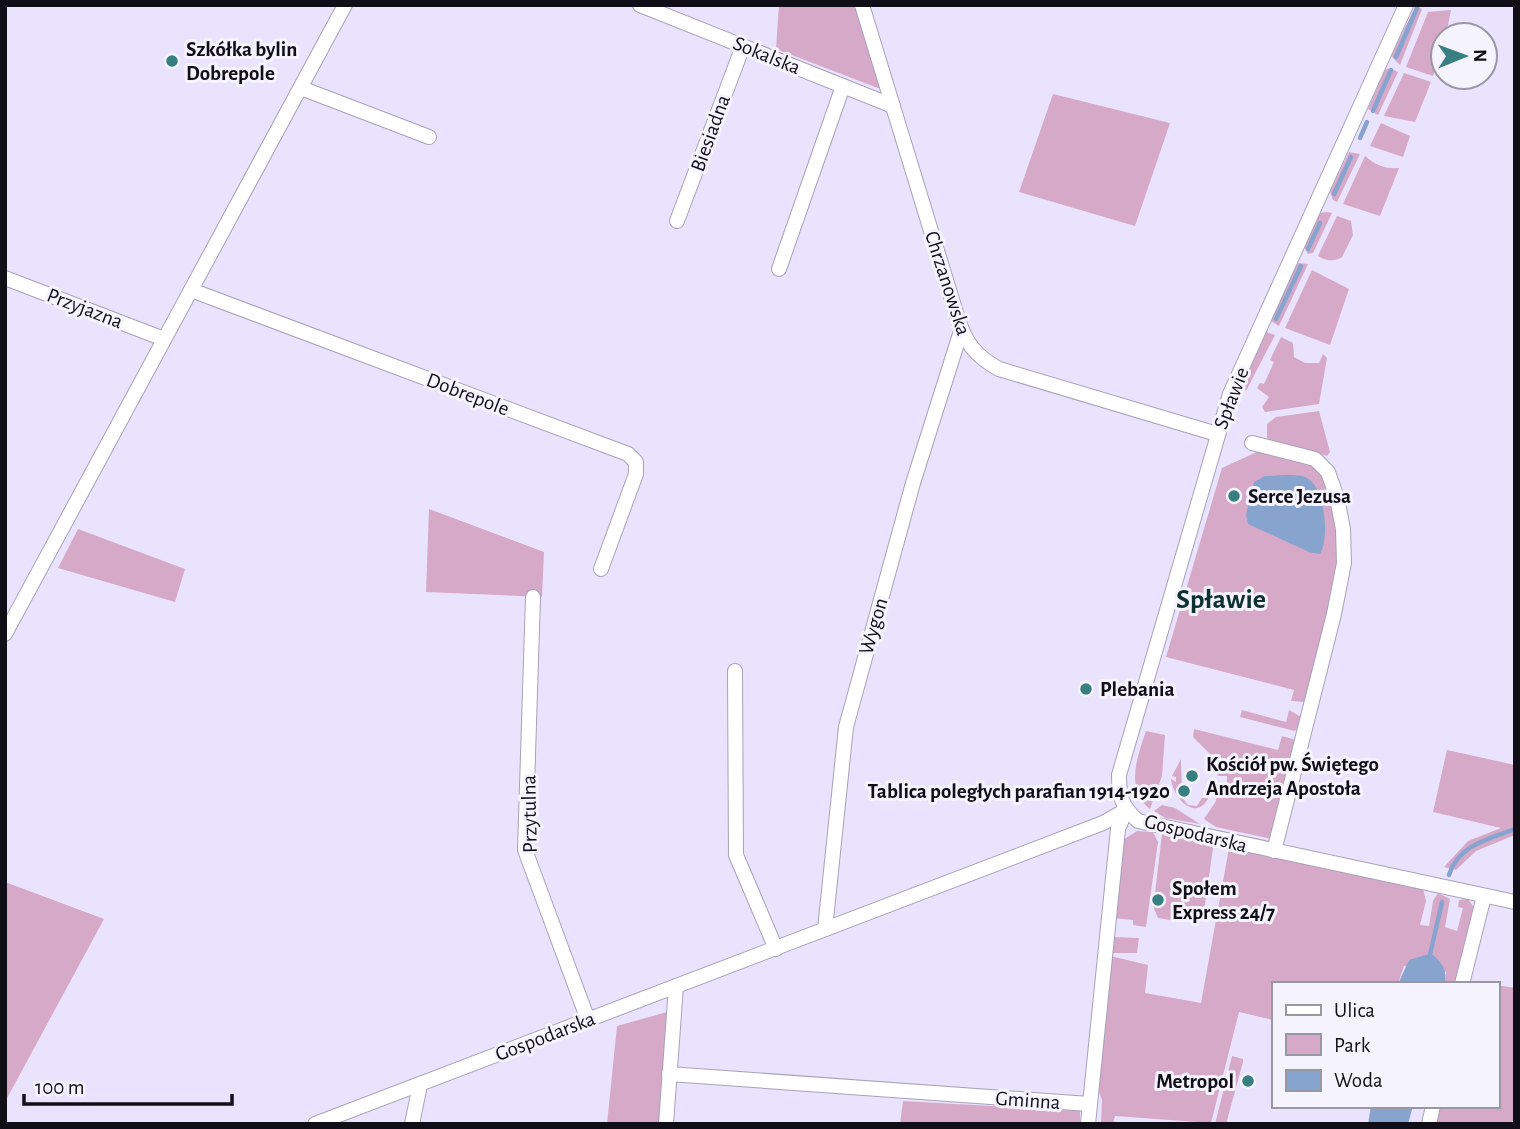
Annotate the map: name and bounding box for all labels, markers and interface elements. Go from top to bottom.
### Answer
north arrow [1429,21,1499,91]
street label: Sokalska [730,33,804,79]
place label: Szkółka bylin Dobrepole [186,39,297,84]
text: N [1470,49,1489,63]
marker: Szkółka bylin Dobrepole [164,53,180,69]
street label: Biesiadna [687,92,734,174]
street label: Chrzanowska [921,228,974,338]
street label: Przyjazna [44,284,126,333]
street label: Spławie [1210,364,1253,432]
street label: Dobrepole [424,369,512,420]
place label: Serce Jezusa [1248,486,1351,507]
marker: Serce Jezusa [1226,488,1242,504]
district label: Spławie [1176,586,1266,614]
street label: Wygon [855,595,892,657]
place label: Plebania [1100,679,1175,700]
marker: Plebania [1078,681,1094,697]
place label: Kościół pw. Świętego Andrzeja Apostoła [1206,751,1379,799]
marker: Kościół pw. Świętego Andrzeja Apostoła [1184,768,1200,784]
street label: Przytulna [518,774,541,853]
place label: Tablica poległych parafian 1914-1920 [868,781,1170,802]
marker: Tablica poległych parafian 1914-1920 [1176,783,1192,799]
street label: Gospodarska [1142,811,1250,856]
place label: Społem Express 24/7 [1172,878,1275,923]
marker: Społem Express 24/7 [1150,892,1166,908]
legend [1272,982,1499,1108]
text: Ulica [1334,1000,1375,1021]
street label: Gospodarska [492,1008,598,1065]
text: Park [1334,1035,1371,1056]
scale bar [24,1062,233,1106]
text: Woda [1334,1070,1383,1091]
place label: Metropol [1156,1071,1234,1092]
marker: Metropol [1240,1073,1256,1089]
text: 100 m [35,1077,85,1098]
street label: Gminna [995,1088,1062,1113]

